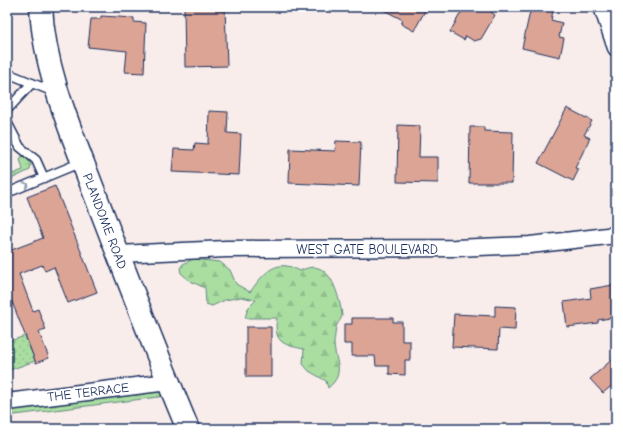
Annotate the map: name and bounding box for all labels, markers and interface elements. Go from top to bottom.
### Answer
street label: PLANDOME ROAD [80,171,130,271]
one-way arrow [22,182,29,190]
street label: WEST GATE BOULEVARD [296,242,438,257]
street label: THE TERRACE [46,380,130,404]

